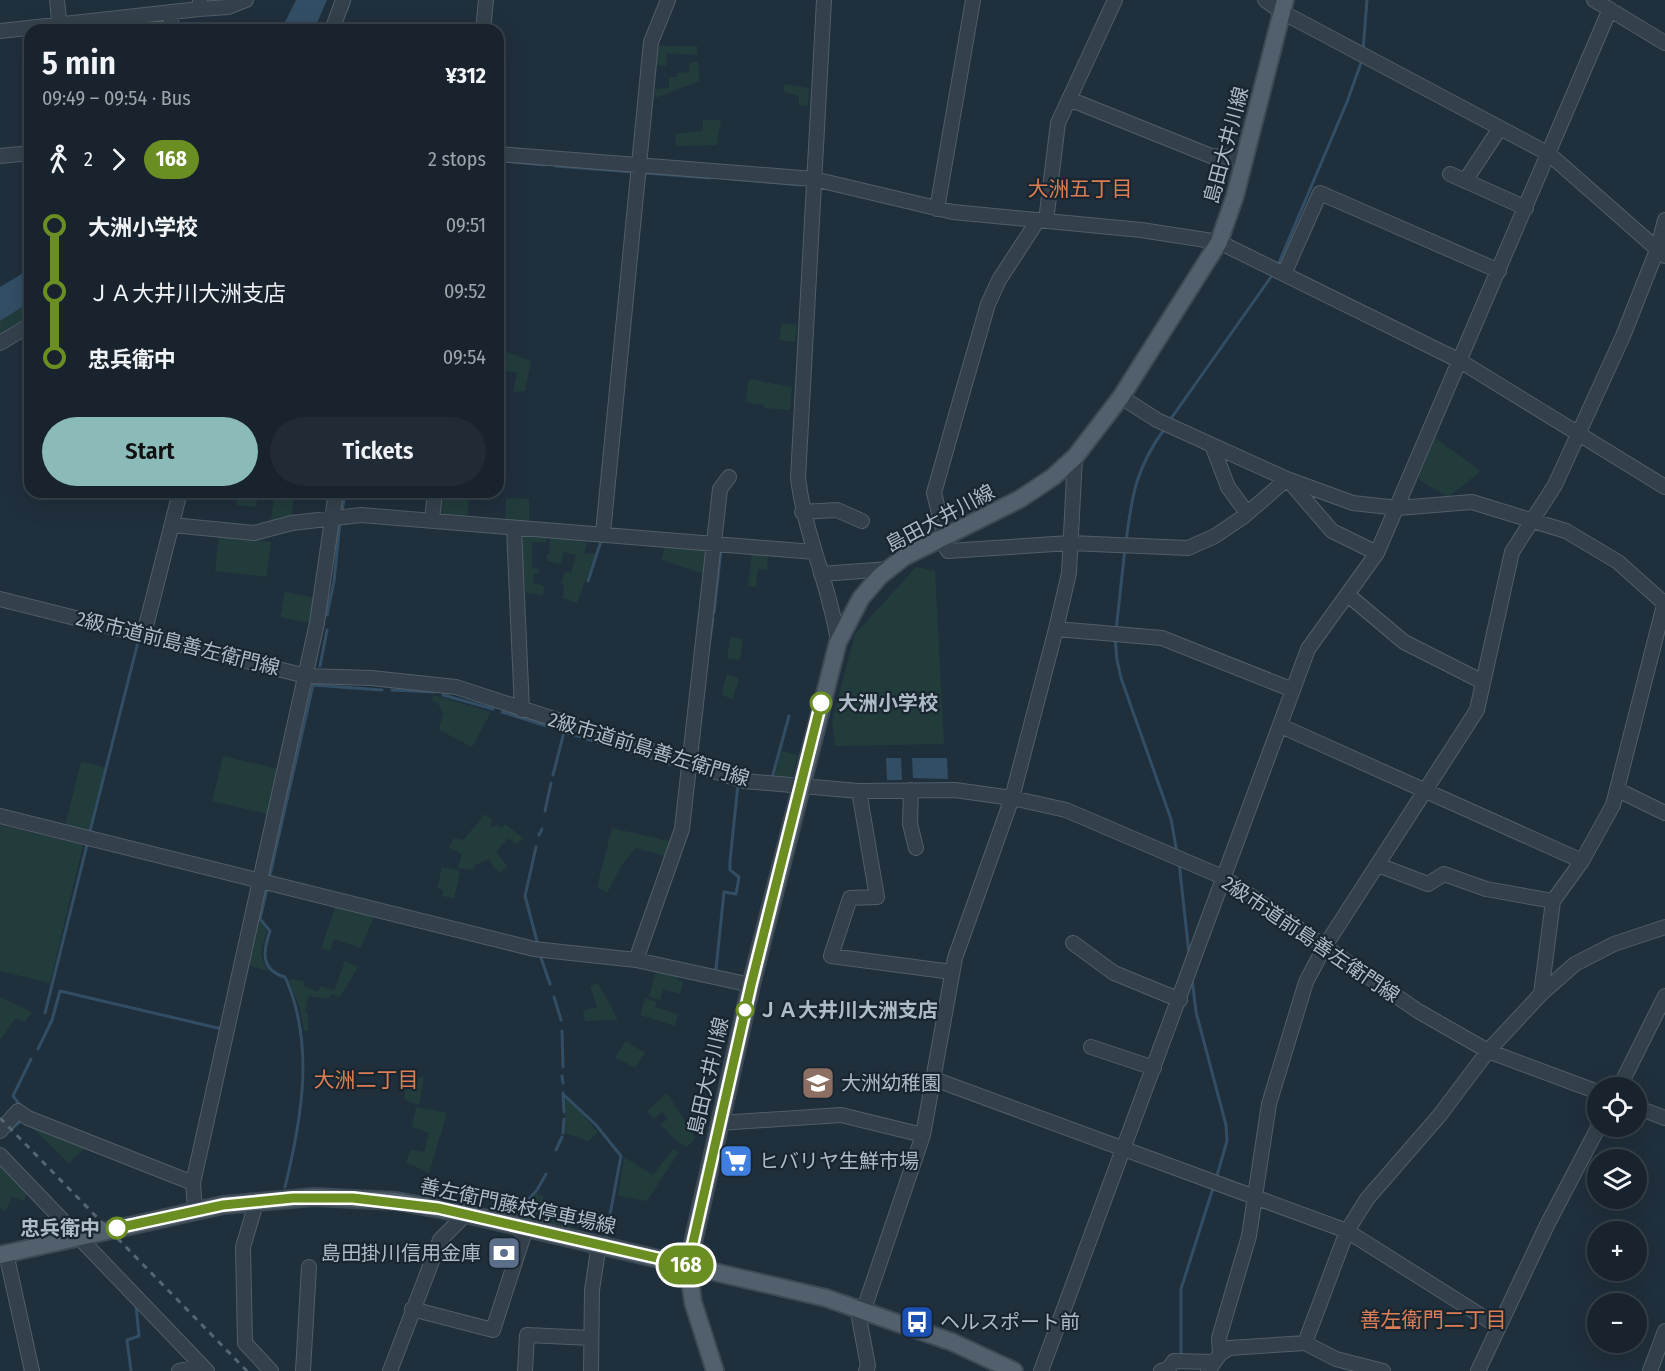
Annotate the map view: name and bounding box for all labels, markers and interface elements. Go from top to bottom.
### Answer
text: 5 min [42,43,116,83]
text: ¥312 [445,62,486,89]
street label: 島田大井川線 [1199,84,1253,206]
text: 09:49 – 09:54 · Bus [42,86,191,110]
icon: walk [42,143,75,176]
icon: forward [102,143,135,176]
text: 168 [156,146,187,172]
text: 2 [84,147,93,171]
text: 2 stops [428,147,486,171]
district label: 大洲五丁目 [1028,176,1133,202]
text: 09:51 [446,213,486,237]
text: 大洲小学校 [88,214,198,241]
text: 09:52 [444,279,486,303]
text: ＪＡ大井川大洲支店 [88,280,286,307]
text: 09:54 [443,345,486,369]
text: 忠兵衛中 [88,346,176,373]
button: Start [42,417,258,486]
button: Tickets [270,417,486,486]
street label: 島田大井川線 [881,479,999,557]
street label: 2級市道前島善左衛門線 [74,606,282,680]
place label: 大洲小学校 [838,691,938,715]
marker: 大洲小学校 [810,692,832,714]
street label: 2級市道前島善左衛門線 [546,707,752,791]
street label: 2級市道前島善左衛門線 [1218,871,1404,1007]
place label: ＪＡ大井川大洲支店 [758,998,938,1022]
marker: ＪＡ大井川大洲支店 [736,1001,754,1019]
street label: 島田大井川線 [683,1015,733,1137]
school or university icon: 大洲幼稚園 [800,1065,836,1101]
district label: 大洲二丁目 [314,1067,419,1093]
place label: 大洲幼稚園 [841,1071,941,1095]
map controls [1587,1077,1647,1353]
button: locate [1587,1077,1647,1137]
supermarket icon: ヒバリヤ生鮮市場 [718,1143,754,1179]
place label: ヒバリヤ生鮮市場 [759,1149,919,1173]
button: layers [1587,1149,1647,1209]
street label: 善左衛門藤枝停車場線 [418,1173,618,1239]
place label: 忠兵衛中 [20,1216,100,1240]
marker: 忠兵衛中 [106,1217,128,1239]
button: + [1587,1221,1647,1281]
bank icon: 島田掛川信用金庫 [486,1235,522,1271]
place label: 島田掛川信用金庫 [321,1241,481,1265]
line badge: 168 [652,1246,720,1284]
text: 168 [671,1252,701,1278]
button: − [1587,1293,1647,1353]
bus stop icon: ヘルスポート前 [899,1304,935,1340]
district label: 善左衛門二丁目 [1360,1307,1507,1333]
place label: ヘルスポート前 [940,1310,1080,1334]

